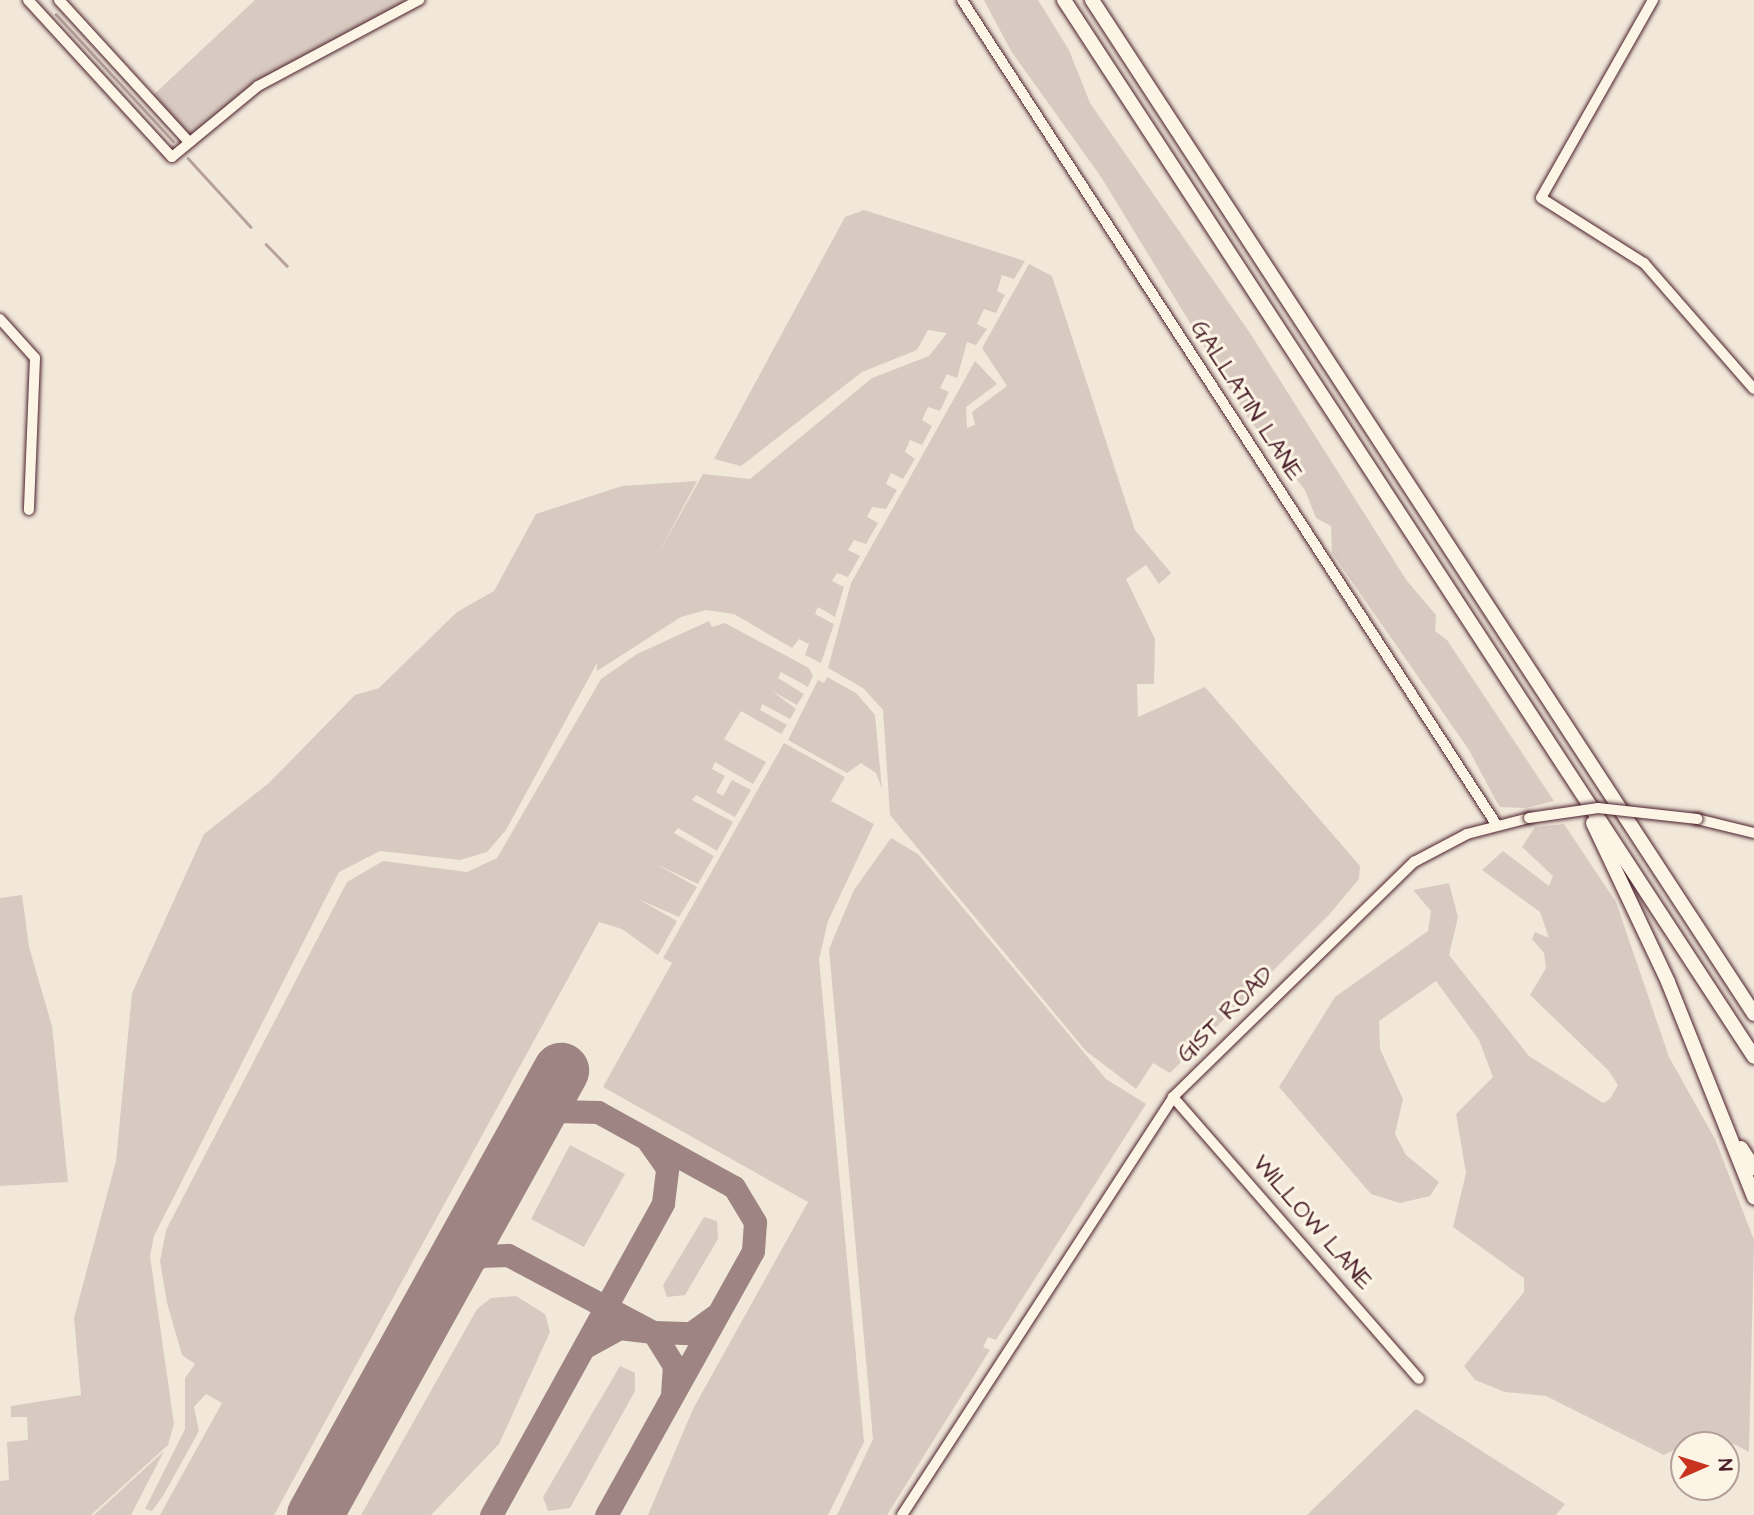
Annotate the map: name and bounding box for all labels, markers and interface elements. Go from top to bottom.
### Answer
street label: GALLATIN LANE [1184,316,1308,486]
street label: GIST ROAD [1172,961,1280,1069]
street label: WILLOW LANE [1246,1150,1378,1296]
north arrow [1670,1431,1740,1501]
text: N [1711,1458,1738,1472]

